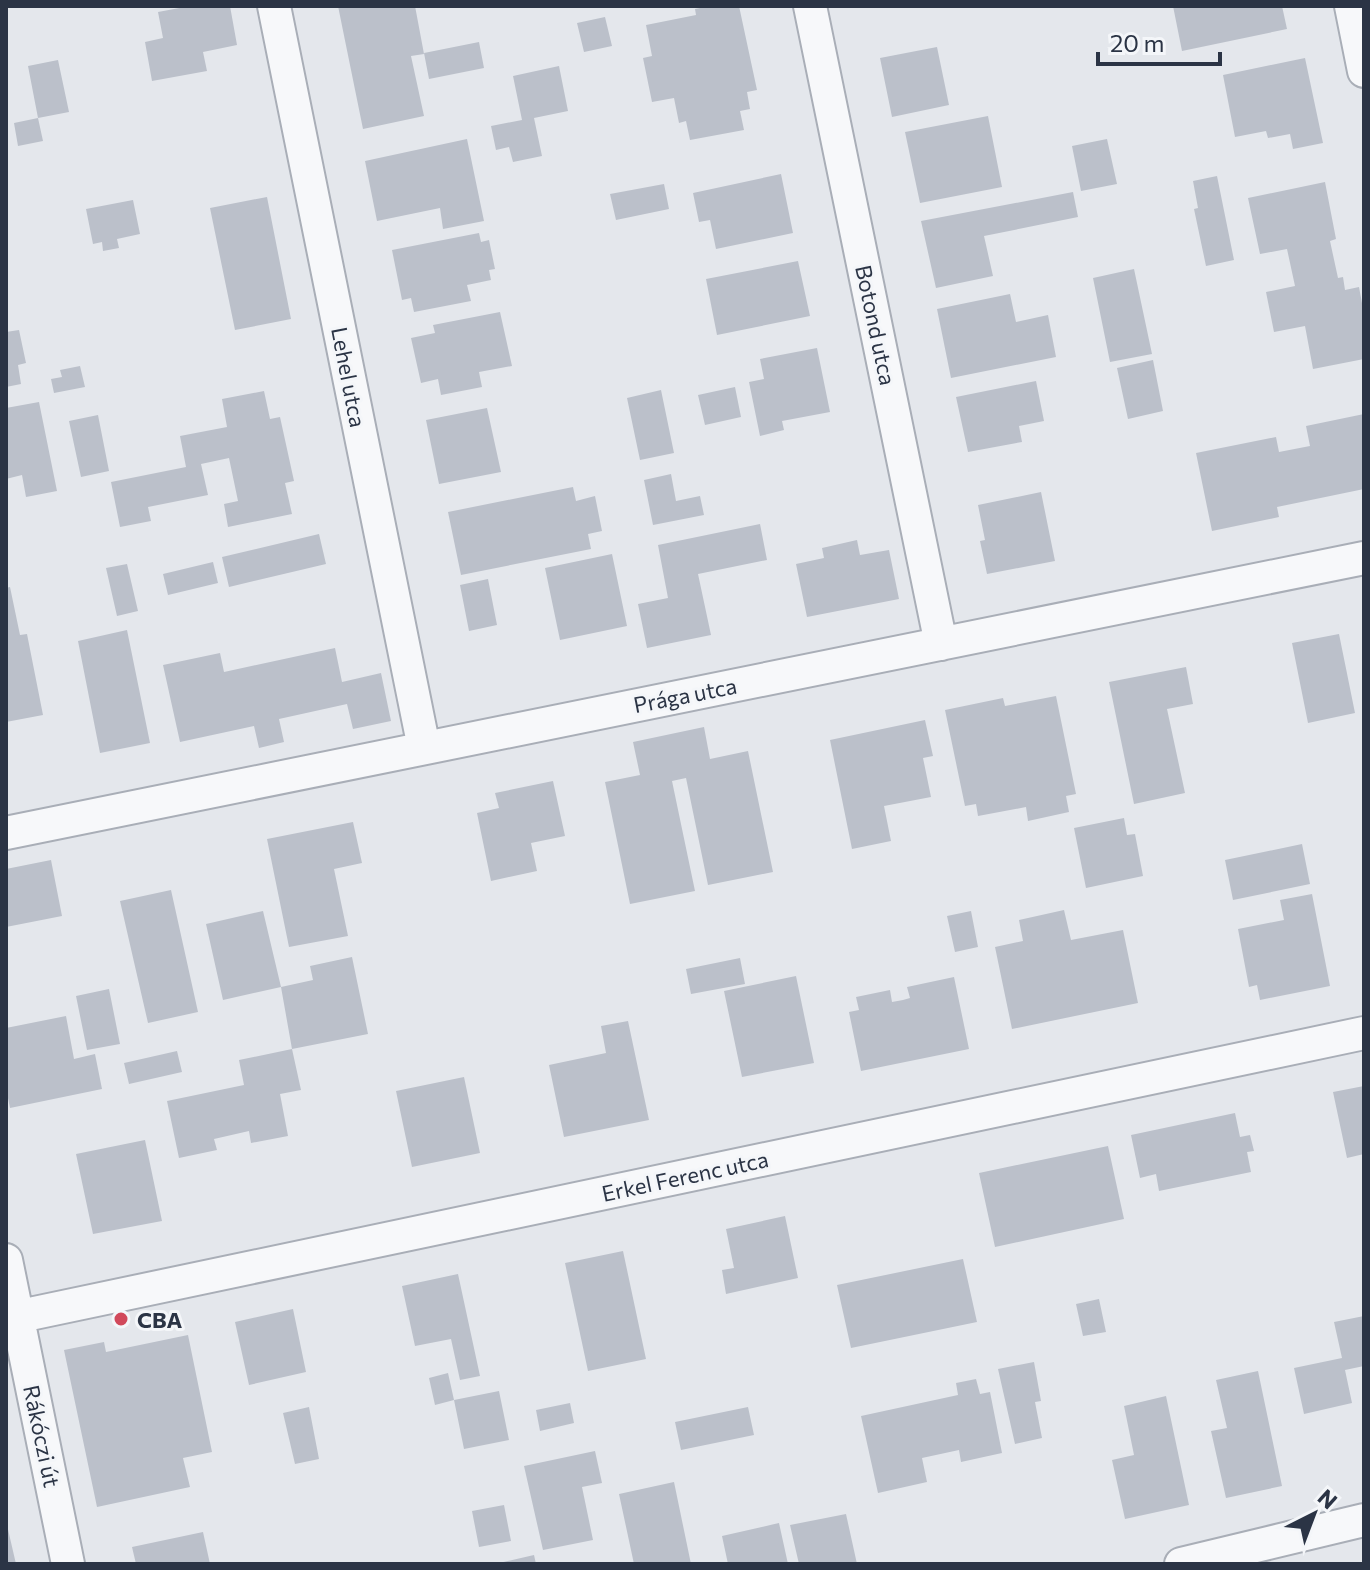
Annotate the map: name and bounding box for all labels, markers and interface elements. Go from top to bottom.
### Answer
scale bar [1098,16,1220,66]
text: 20 m [1110,28,1164,57]
street label: Botond utca [850,262,902,388]
street label: Lehel utca [326,324,372,430]
street label: Prága utca [631,672,739,718]
street label: Erkel Ferenc utca [599,1145,771,1207]
place label: CBA [137,1306,182,1333]
marker: CBA [112,1310,130,1328]
street label: Rákóczi út [18,1382,66,1490]
north arrow [1274,1474,1354,1554]
text: N [1313,1483,1343,1514]

